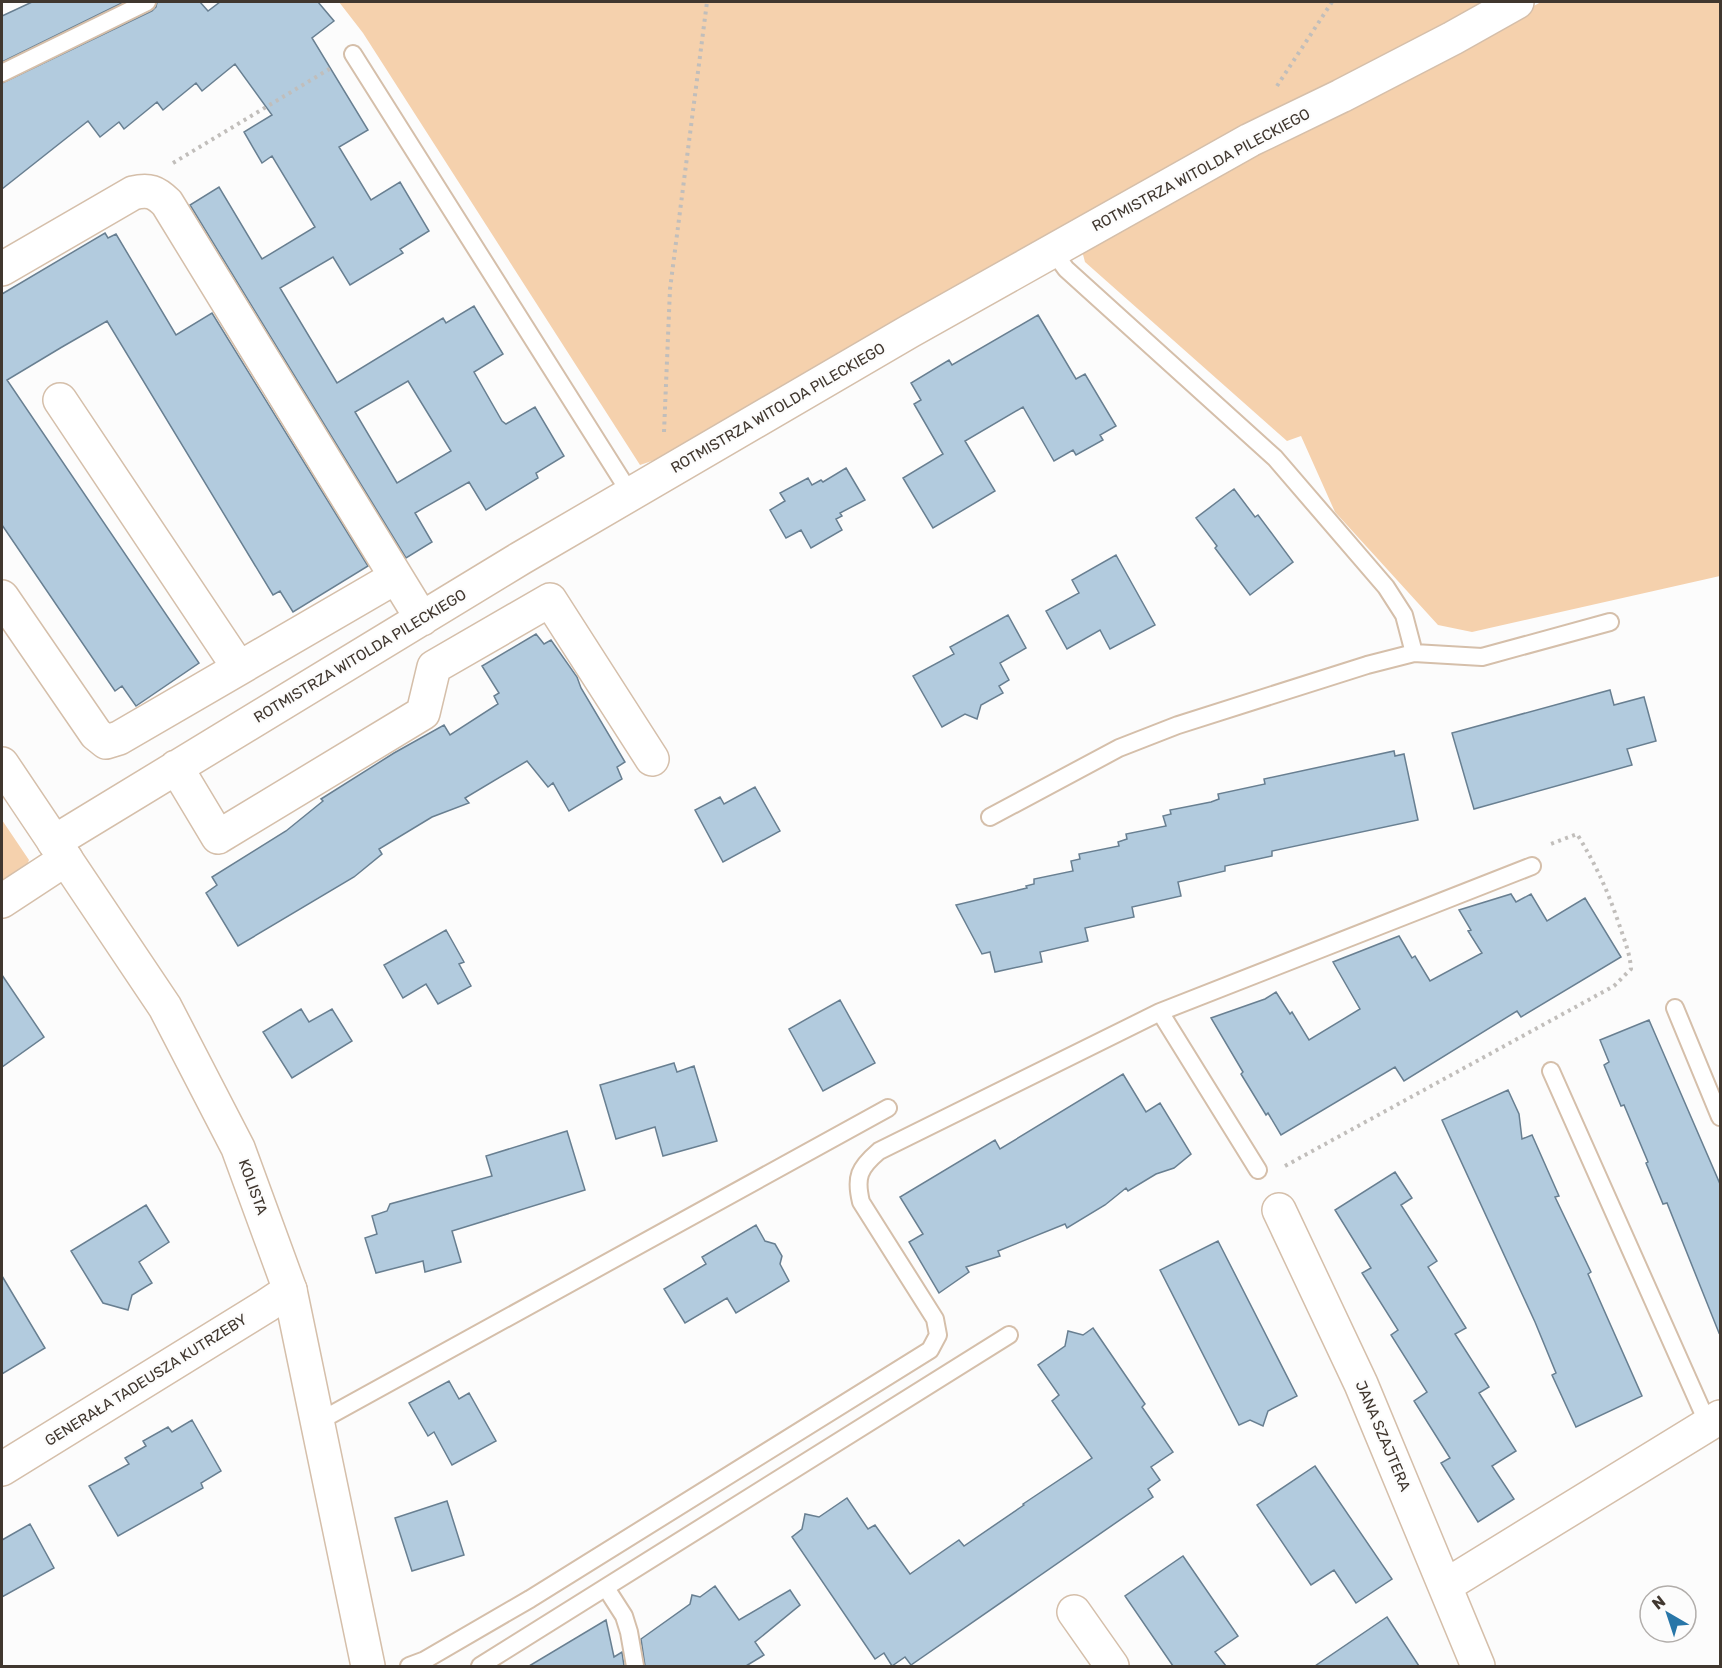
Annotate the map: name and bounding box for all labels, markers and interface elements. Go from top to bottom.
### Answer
street label: ROTMISTRZA WITOLDA PILECKIEGO [1089,105,1313,235]
street label: ROTMISTRZA WITOLDA PILECKIEGO [668,339,888,477]
street label: ROTMISTRZA WITOLDA PILECKIEGO [251,585,469,727]
street label: KOLISTA [235,1157,271,1217]
street label: GENERAŁA TADEUSZA KUTRZEBY [42,1310,251,1450]
street label: JANA SZAJTERA [1352,1378,1414,1494]
north arrow [1638,1584,1698,1644]
text: N [1648,1592,1669,1614]

